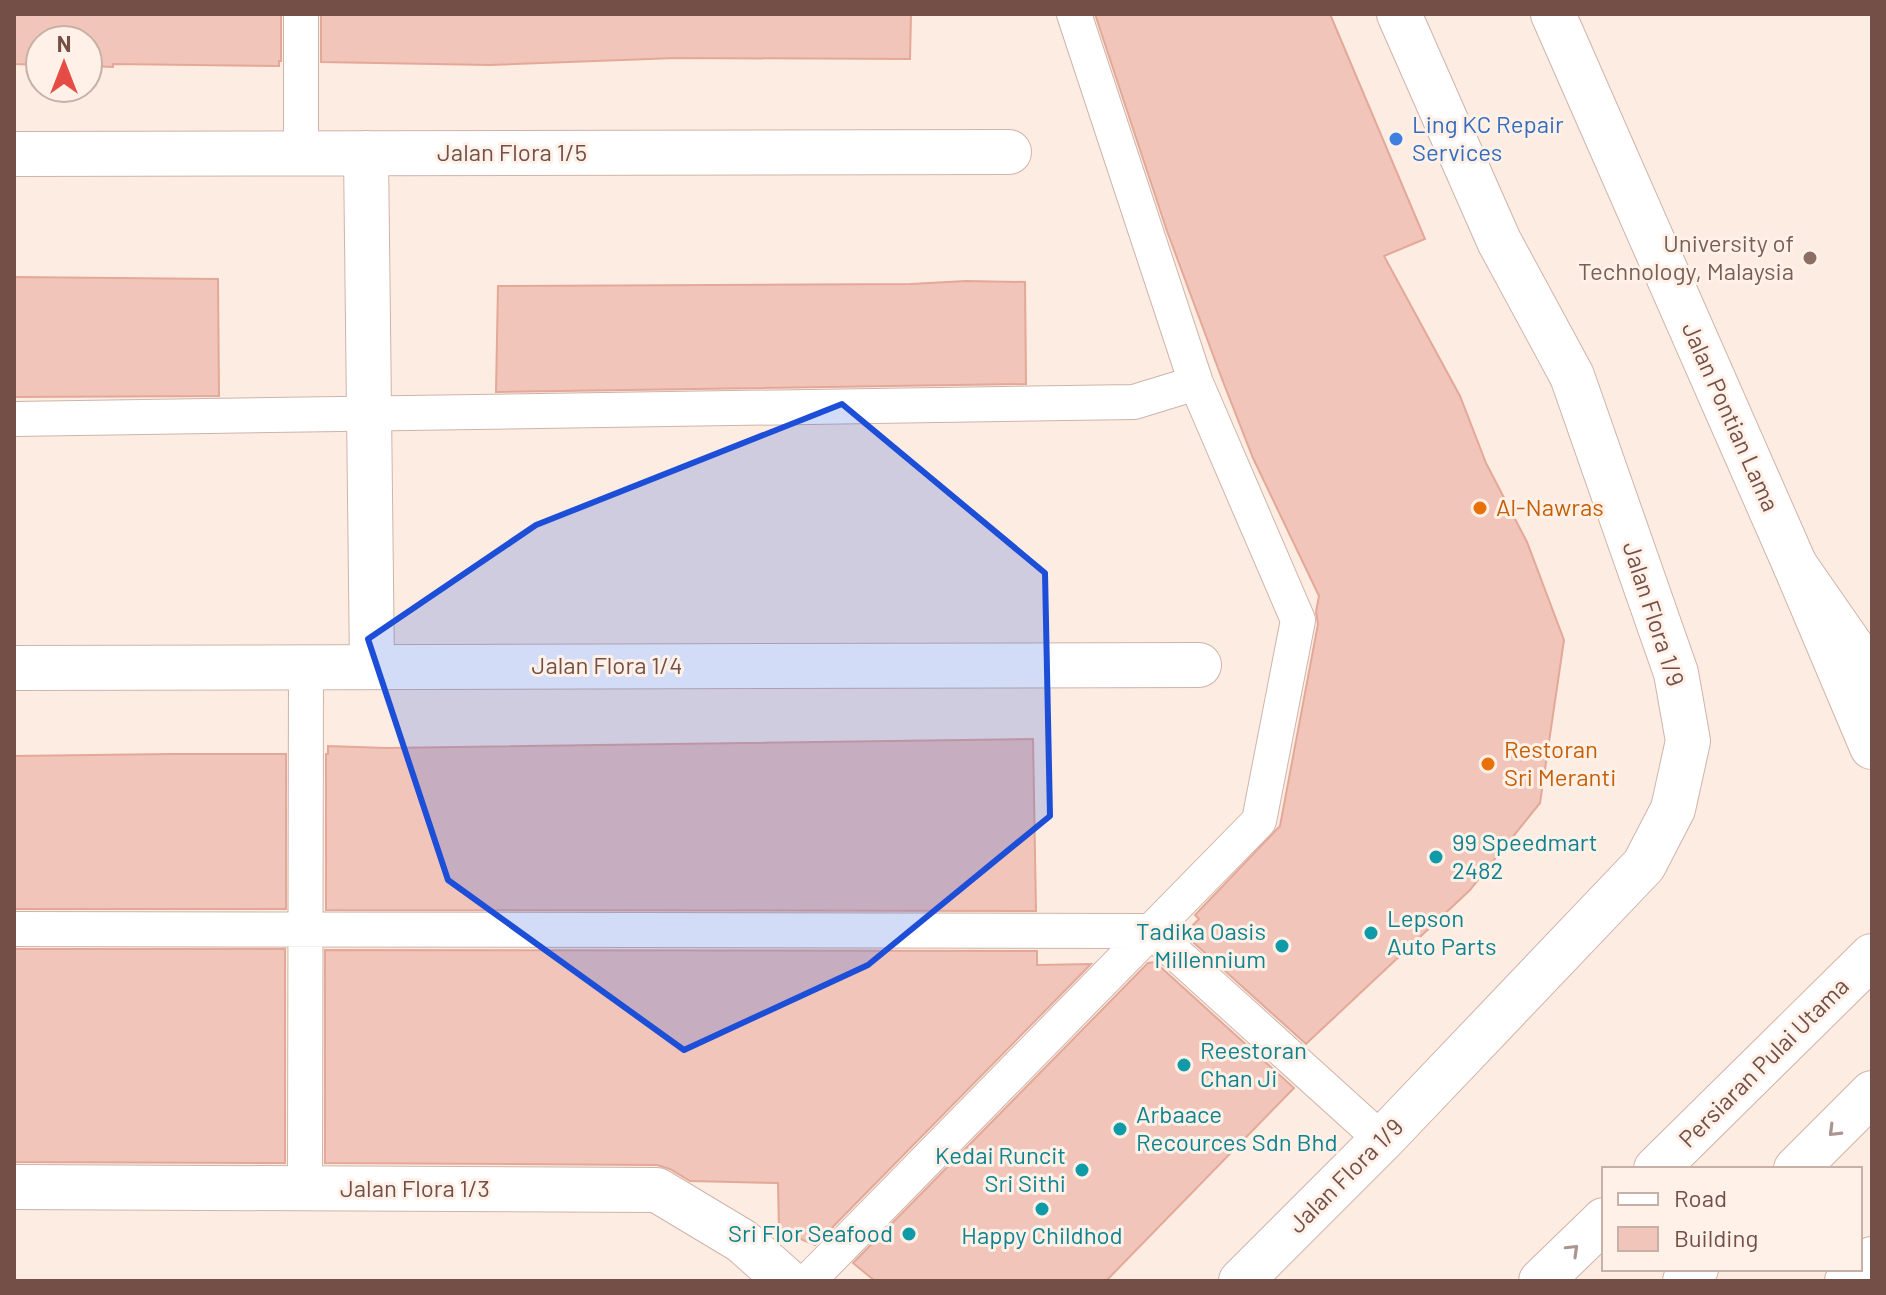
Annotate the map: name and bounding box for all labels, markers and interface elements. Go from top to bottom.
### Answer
north arrow [24,24,104,104]
text: N [57,30,71,56]
place label: Ling KC Repair Services [1412,109,1564,166]
marker: Ling KC Repair Services [1387,130,1405,148]
street label: Jalan Flora 1/5 [437,137,587,166]
place label: University of Technology, Malaysia [1578,228,1794,285]
marker: University of Technology, Malaysia [1801,249,1819,267]
street label: Jalan Pontian Lama [1677,317,1786,516]
place label: Al-Nawras [1496,492,1604,521]
marker: Al-Nawras [1471,499,1489,517]
street label: Jalan Flora 1/9 [1617,538,1691,689]
street label: Jalan Flora 1/4 [532,650,682,679]
place label: Restoran Sri Meranti [1504,734,1616,791]
marker: Restoran Sri Meranti [1479,755,1497,773]
place label: 99 Speedmart 2482 [1452,827,1598,884]
marker: 99 Speedmart 2482 [1427,848,1445,866]
place label: Lepson Auto Parts [1387,903,1496,960]
place label: Tadika Oasis Millennium [1136,916,1266,973]
marker: Lepson Auto Parts [1362,924,1380,942]
marker: Tadika Oasis Millennium [1273,937,1291,955]
street label: Persiaran Pulai Utama [1672,971,1854,1153]
place label: Reestoran Chan Ji [1200,1035,1307,1092]
marker: Reestoran Chan Ji [1175,1056,1193,1074]
place label: Arbaace Recources Sdn Bhd [1136,1099,1337,1156]
street label: Jalan Flora 1/9 [1282,1112,1408,1238]
marker: Arbaace Recources Sdn Bhd [1111,1120,1129,1138]
one-way arrow [1829,1122,1843,1136]
place label: Kedai Runcit Sri Sithi [935,1140,1066,1197]
marker: Kedai Runcit Sri Sithi [1073,1161,1091,1179]
legend [1602,1167,1862,1271]
street label: Jalan Flora 1/3 [340,1173,490,1202]
text: Road [1674,1183,1727,1212]
marker: Happy Childhod [1033,1200,1051,1218]
place label: Sri Flor Seafood [728,1218,893,1247]
place label: Happy Childhod [961,1220,1123,1249]
text: Building [1674,1223,1758,1252]
marker: Sri Flor Seafood [900,1225,918,1243]
one-way arrow [1564,1245,1578,1260]

